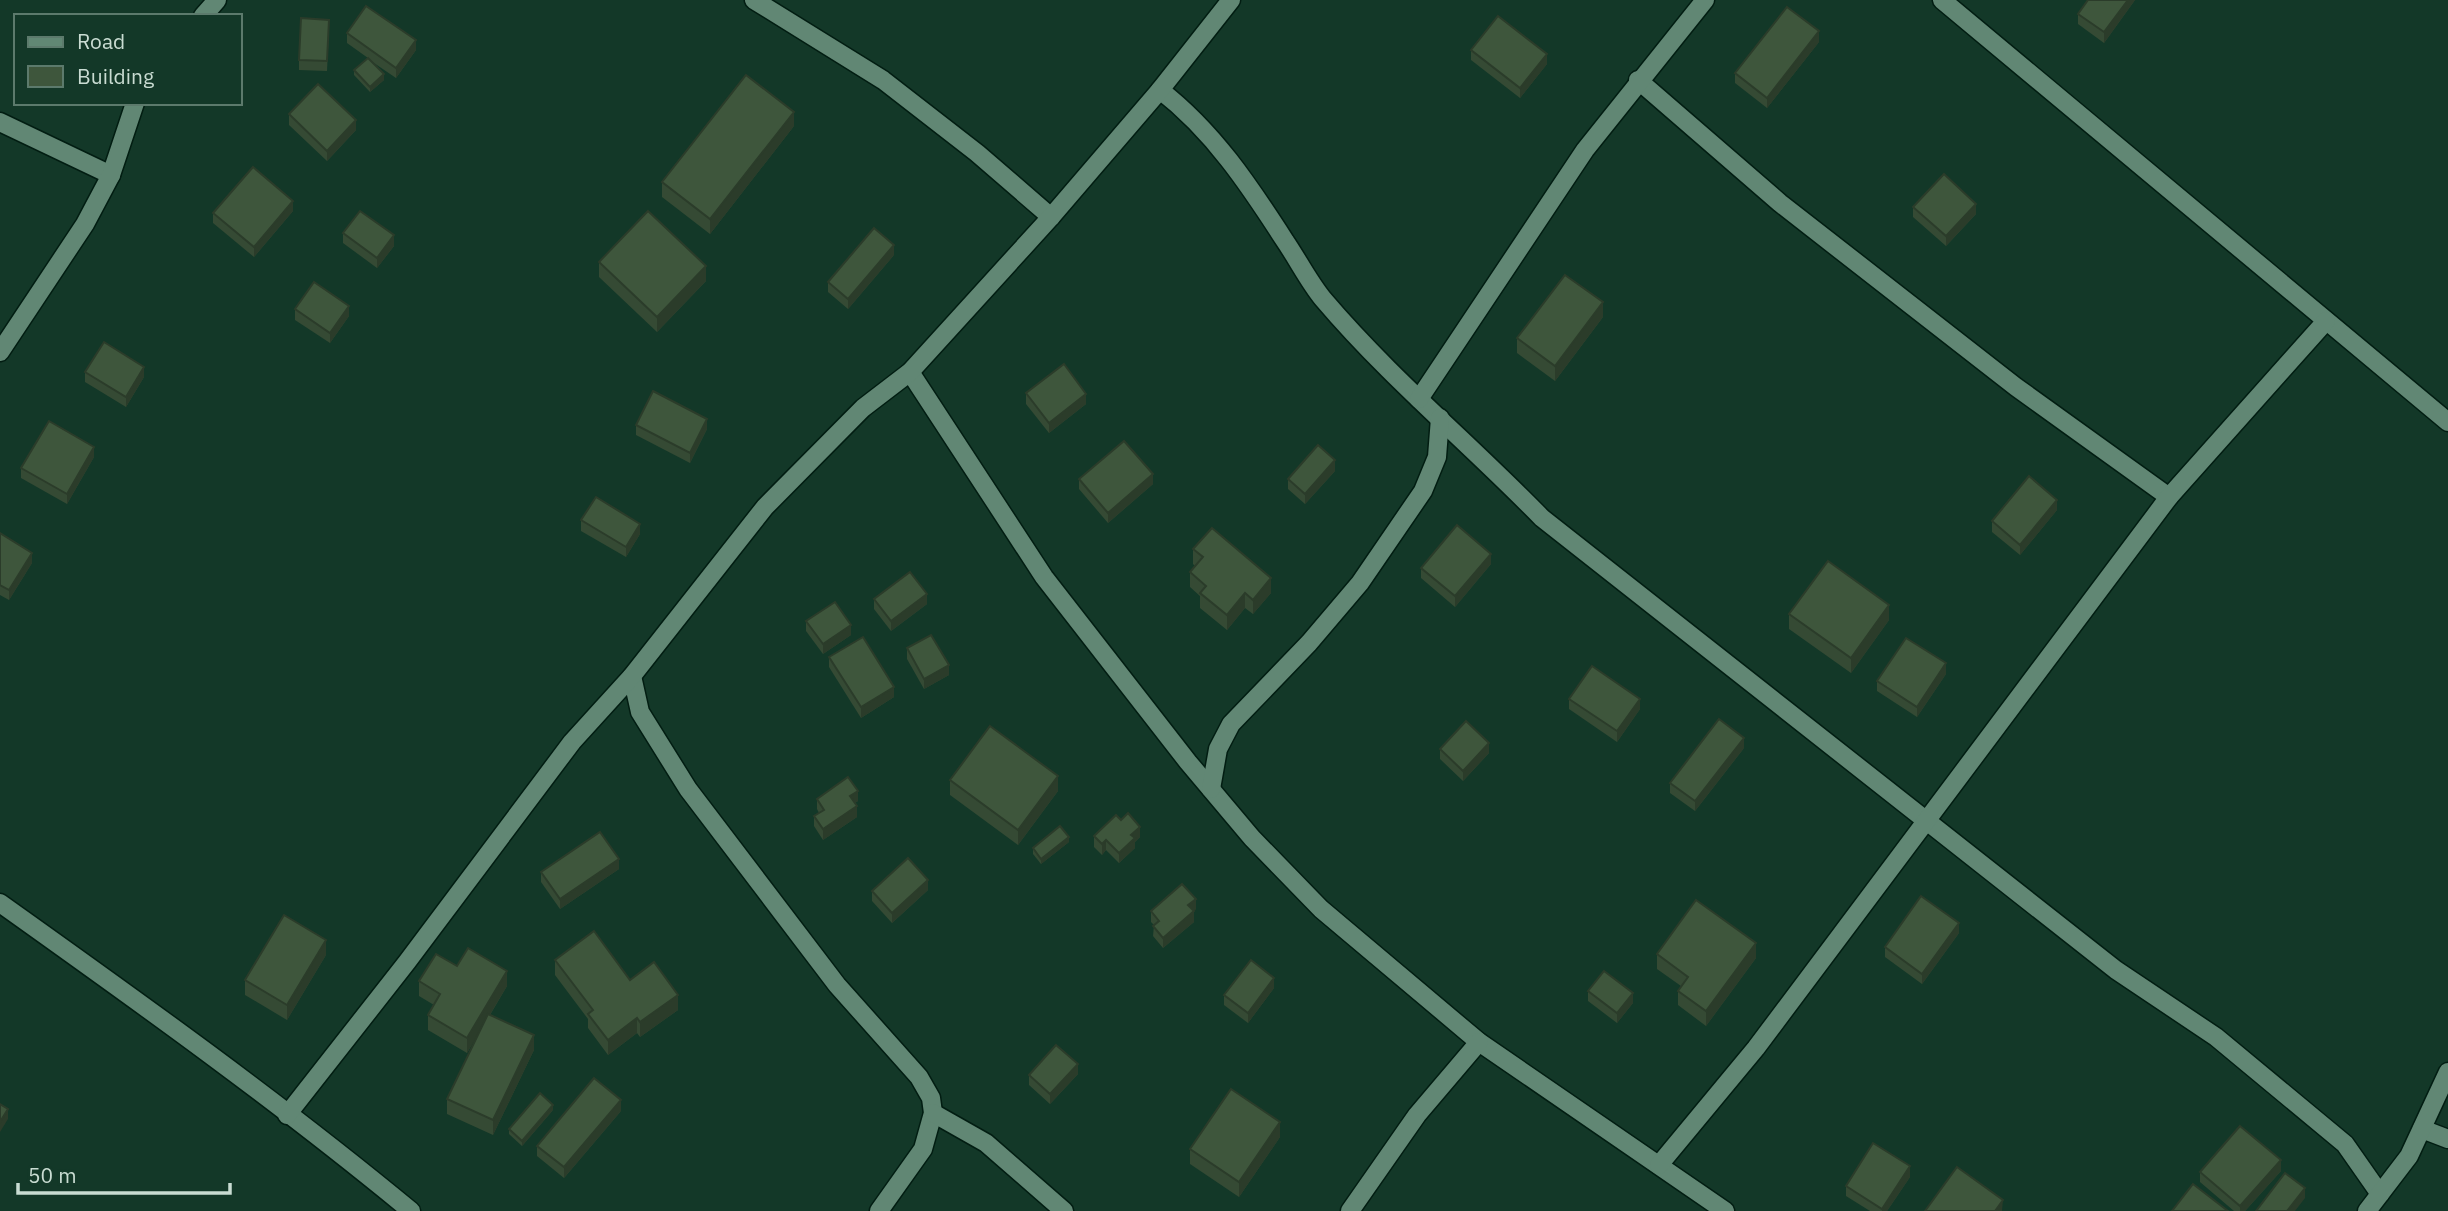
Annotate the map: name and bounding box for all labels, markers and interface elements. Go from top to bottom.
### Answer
legend [14,14,242,105]
text: Road [77,27,125,55]
text: Building [77,62,154,90]
scale bar [18,1152,229,1196]
text: 50 m [28,1161,77,1189]

